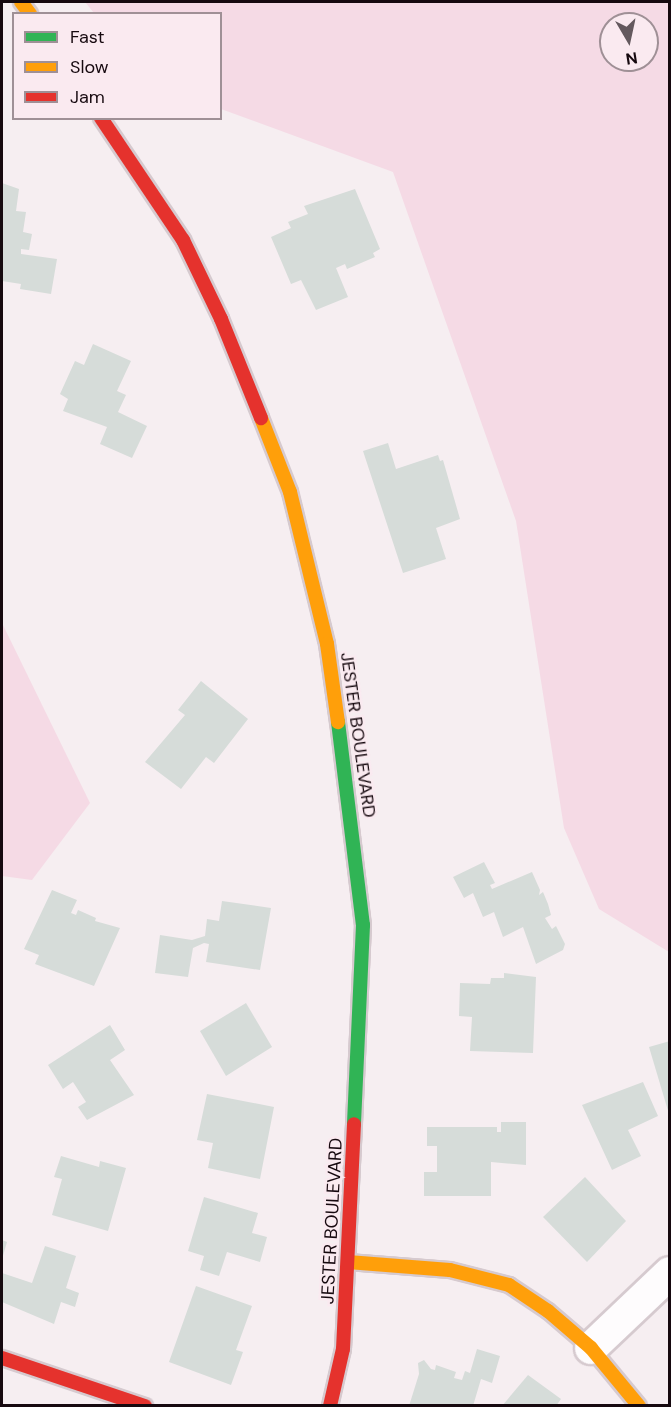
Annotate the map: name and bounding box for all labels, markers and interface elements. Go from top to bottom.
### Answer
legend [12,12,222,120]
north arrow [599,12,659,72]
text: Fast [70,25,105,49]
text: N [624,47,639,70]
text: Slow [70,55,109,79]
text: Jam [70,85,105,109]
street label: JESTER BOULEVARD [336,651,380,819]
street label: JESTER BOULEVARD [317,1137,347,1305]

